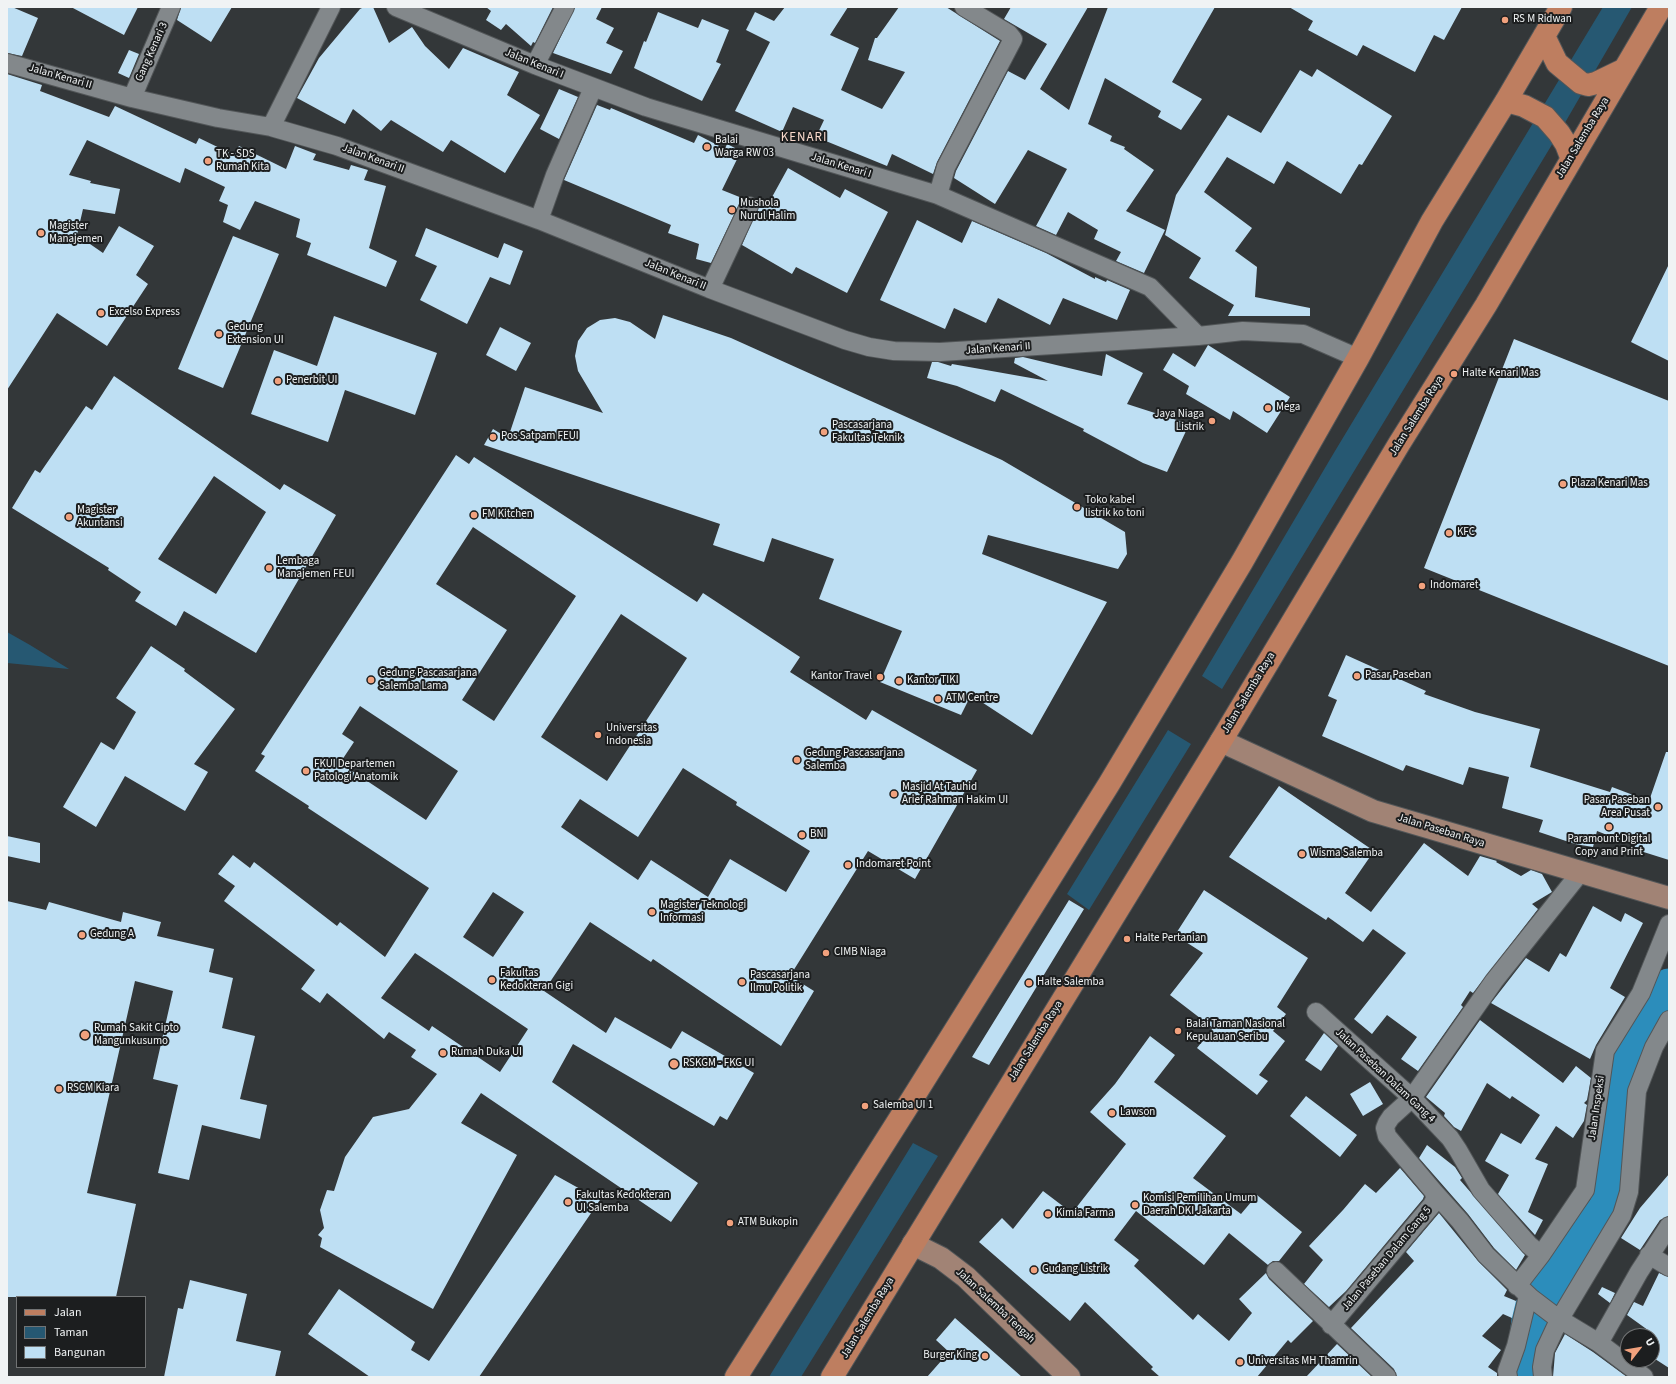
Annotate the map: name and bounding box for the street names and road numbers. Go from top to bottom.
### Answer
street label: Gang Kenari 3 [133,20,171,84]
street label: Jalan Kenari I [503,46,565,82]
street label: Jalan Kenari II [27,62,93,92]
street label: Jalan Salemba Raya [1554,95,1612,181]
street label: Jalan Kenari II [340,142,406,176]
street label: Jalan Kenari I [809,151,873,181]
street label: Jalan Kenari II [642,257,708,293]
street label: Jalan Kenari II [965,340,1031,358]
street label: Jalan Salemba Raya [1387,373,1447,459]
street label: Jalan Salemba Raya [1220,650,1278,736]
street label: Jalan Paseban Raya [1396,811,1486,851]
street label: Jalan Salemba Raya [1006,998,1066,1084]
street label: Jalan Paseban Dalam Gang 4 [1332,1026,1438,1126]
street label: Jalan Inspeksi [1586,1075,1608,1141]
street label: Jalan Paseban Dalam Gang 5 [1340,1204,1434,1314]
street label: Jalan Salemba Tengah [953,1266,1037,1346]
street label: Jalan Salemba Raya [839,1275,897,1361]

